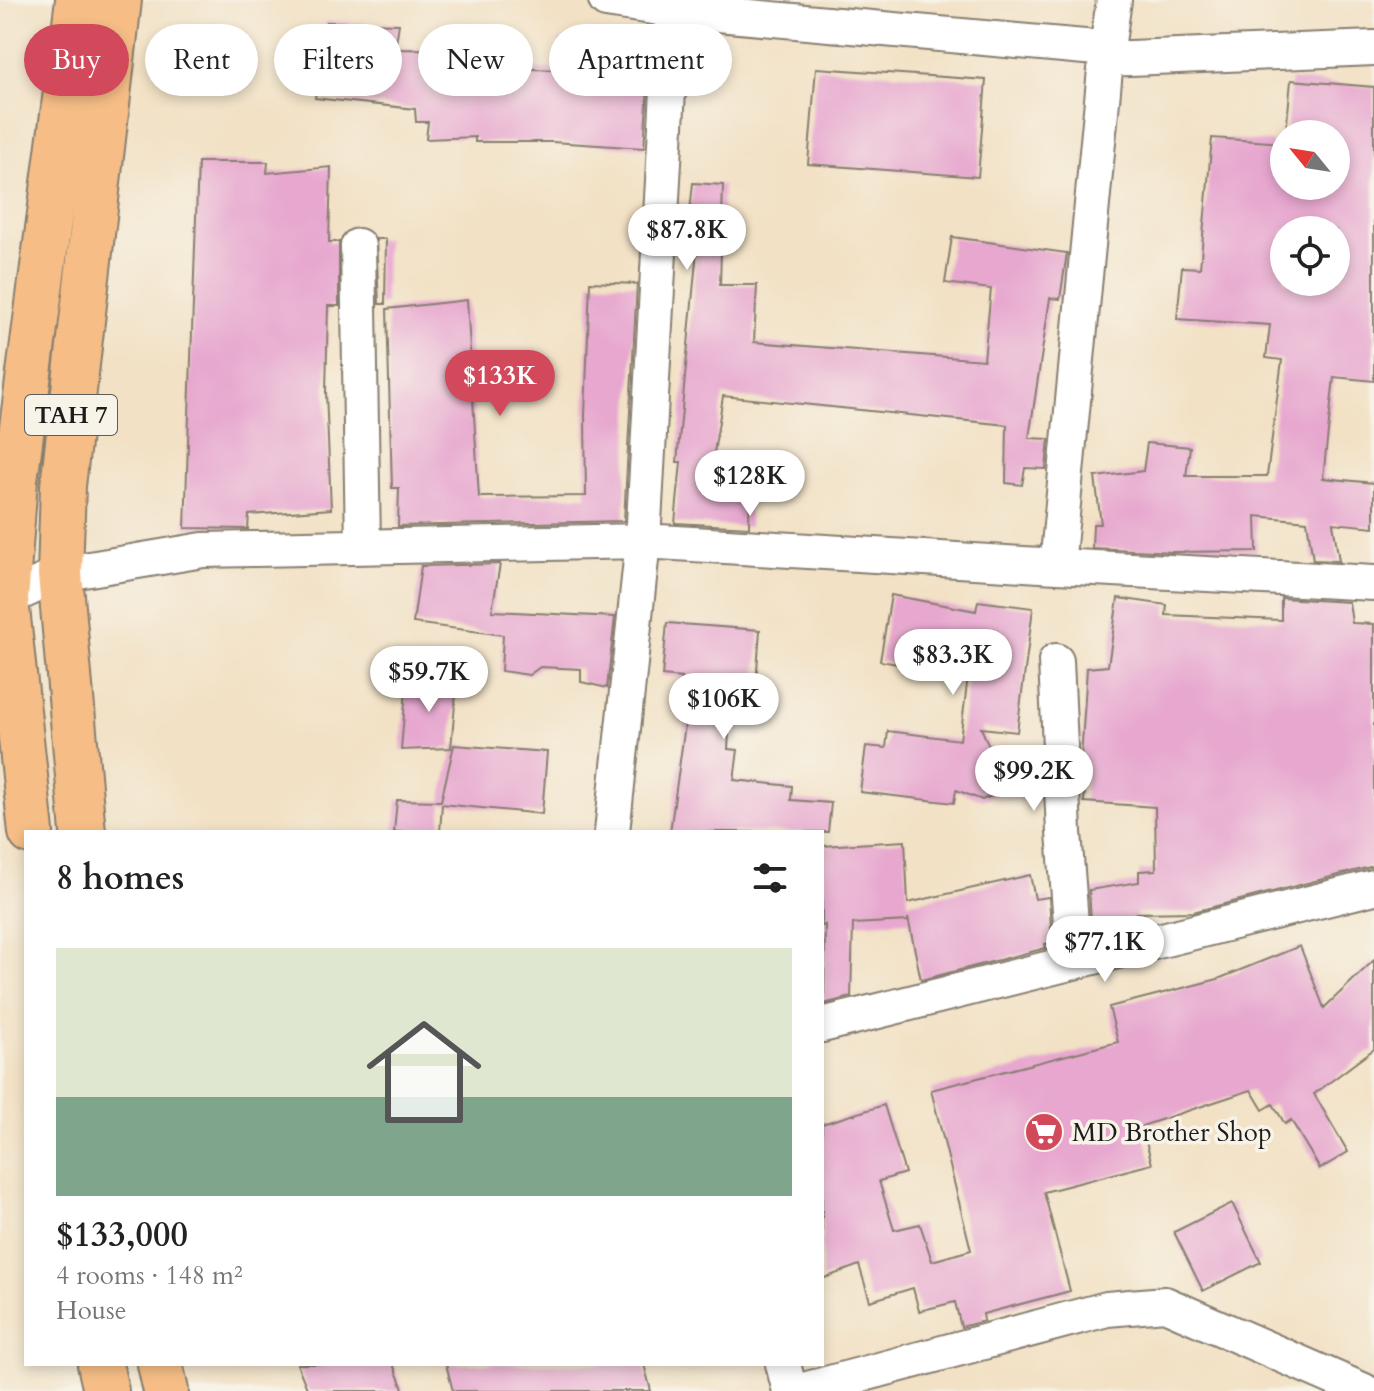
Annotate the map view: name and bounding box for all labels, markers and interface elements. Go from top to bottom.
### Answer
chip: Buy [24,24,129,96]
chip: Rent [145,24,258,96]
chip: Filters [274,24,402,96]
chip: New [418,24,533,96]
chip: Apartment [549,24,732,96]
north arrow [1270,120,1350,200]
map controls [1270,120,1350,296]
pin: $87.8K [622,204,752,272]
text: $87.8K [646,212,728,247]
button: locate [1270,216,1350,296]
pin: $133K [444,350,556,418]
text: $133K [463,358,537,393]
road number: TAH 7 [25,395,117,435]
pin: $128K [694,450,806,518]
text: $128K [713,458,787,493]
pin: $83.3K [888,629,1018,697]
text: $83.3K [912,637,994,672]
pin: $59.7K [364,646,494,714]
text: $59.7K [388,654,470,689]
pin: $106K [668,673,780,741]
text: $106K [687,681,761,716]
pin: $99.2K [969,745,1099,813]
text: $99.2K [993,753,1075,788]
text: 8 homes [56,855,184,901]
icon: filters [748,856,792,900]
pin: $77.1K [1040,916,1170,984]
text: $77.1K [1064,924,1146,959]
icon: home [352,1000,496,1144]
supermarket icon: MD Brother Shop [1023,1111,1065,1153]
place label: MD Brother Shop [1072,1115,1272,1150]
text: $133,000 [56,1212,188,1258]
text: 4 rooms · 148 m² [56,1258,243,1293]
text: House [56,1293,127,1328]

